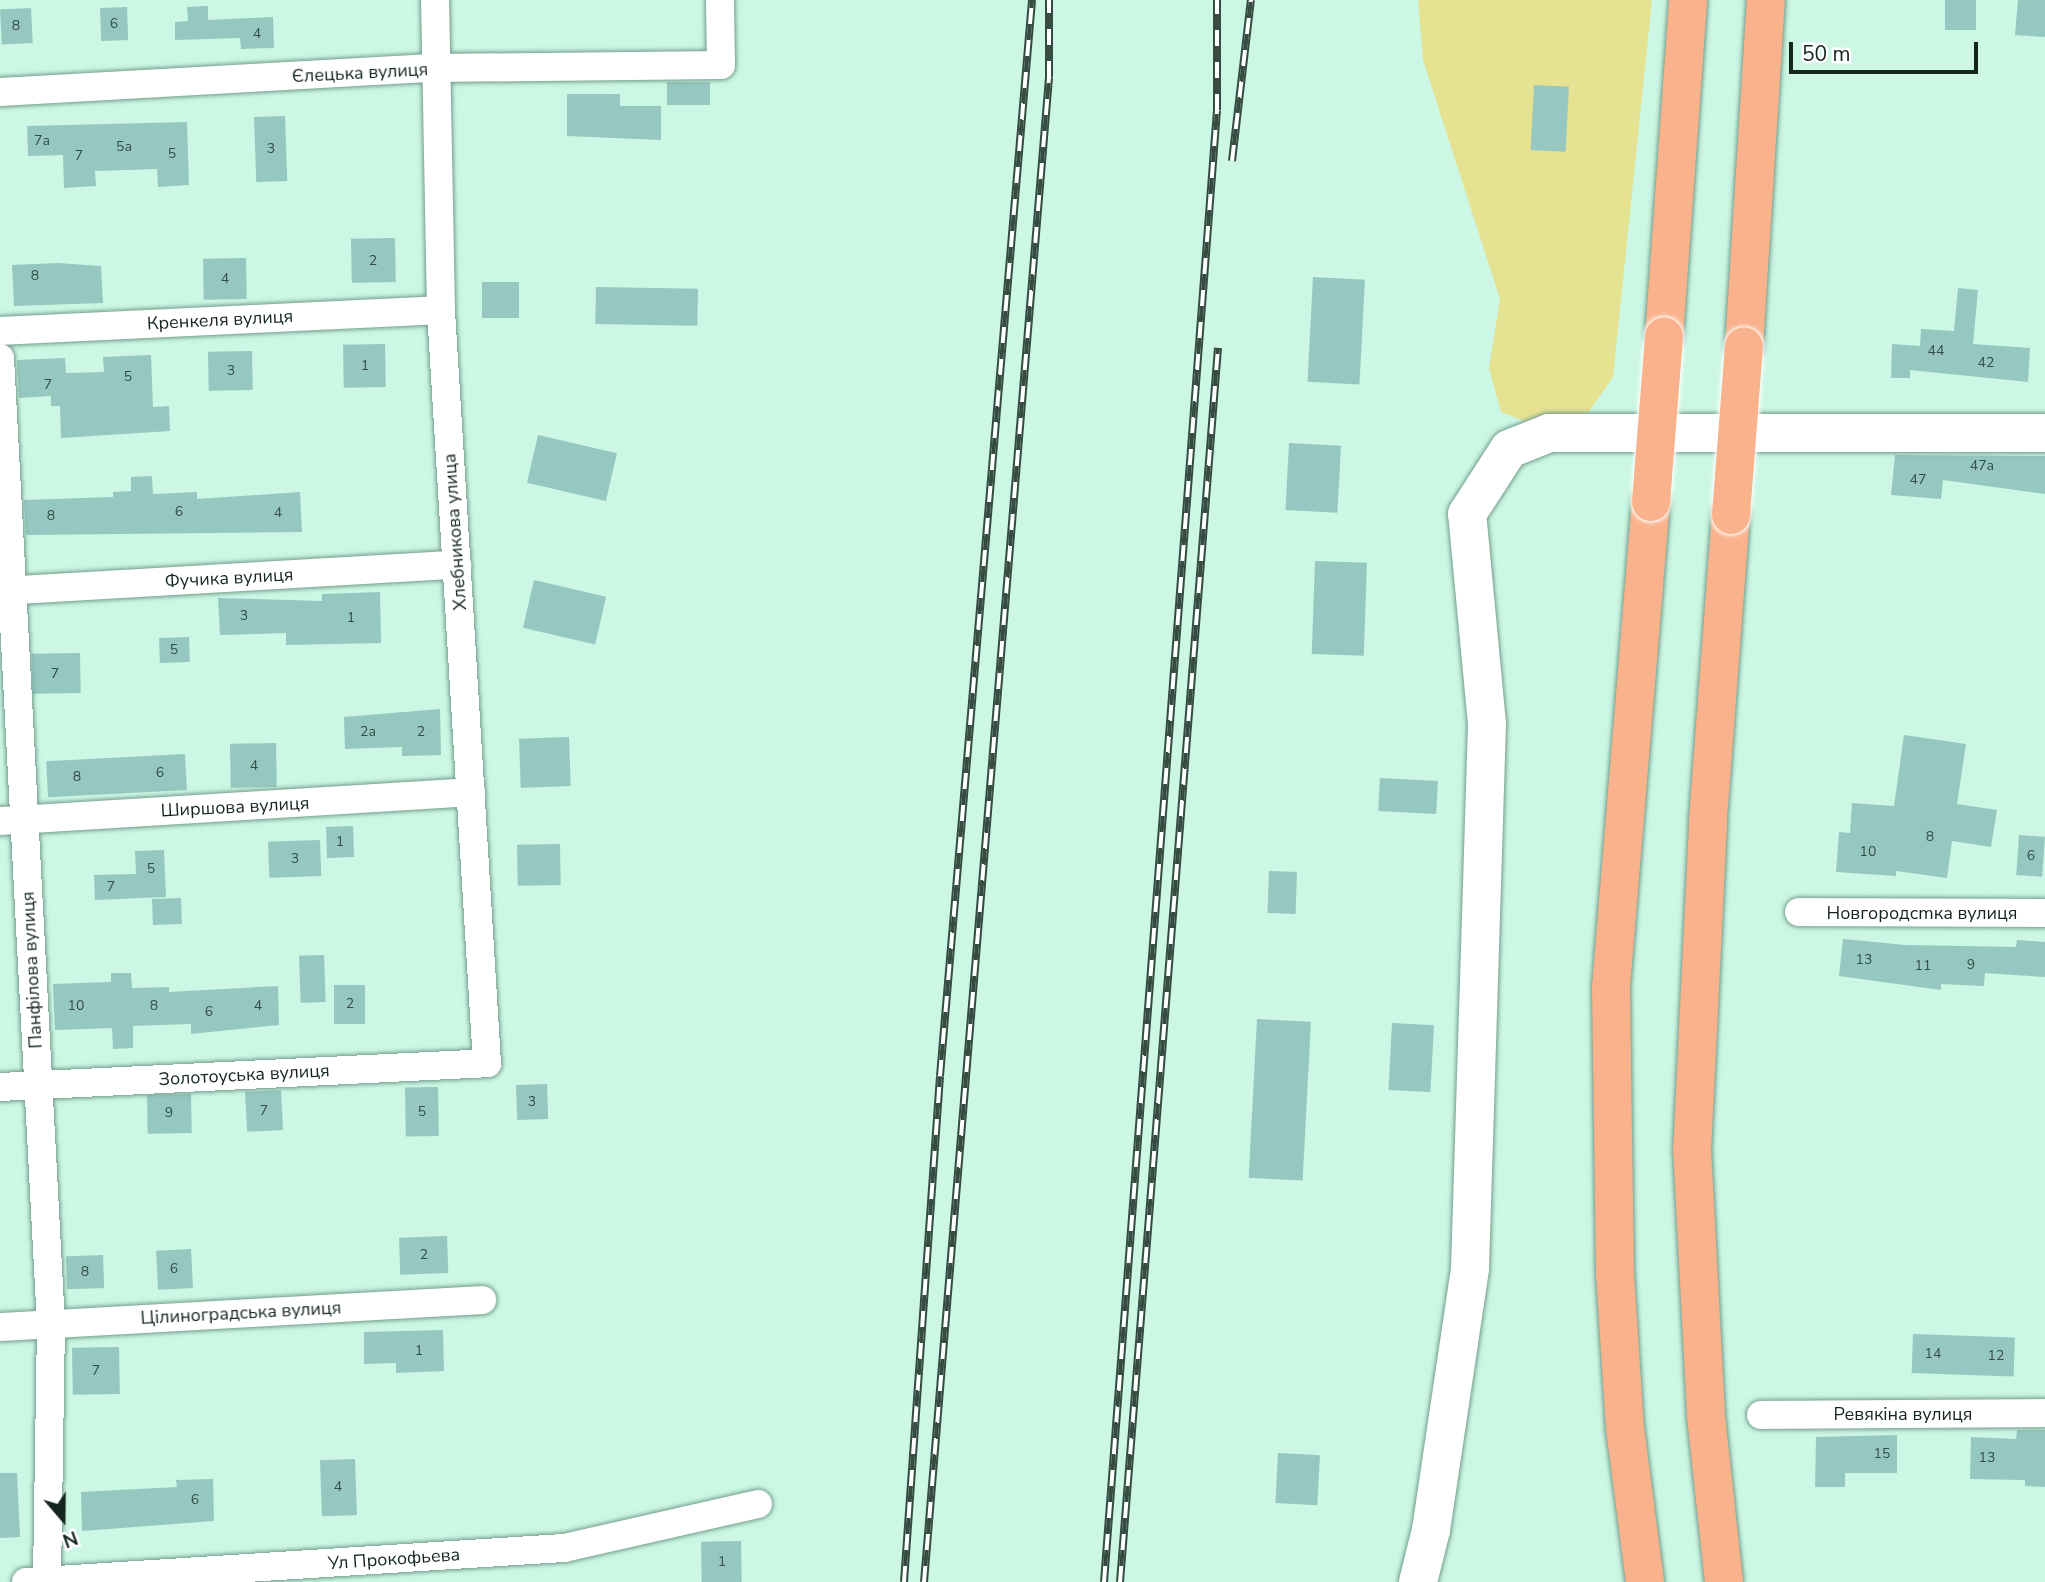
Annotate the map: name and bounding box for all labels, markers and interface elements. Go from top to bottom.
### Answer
house number: 6 [110,16,118,32]
house number: 8 [12,18,20,34]
house number: 4 [253,26,261,42]
scale bar [1793,28,1982,72]
text: 50 m [1802,40,1851,68]
street label: Єлецька вулиця [291,59,429,87]
house number: 7а [34,133,50,149]
house number: 5а [116,139,132,155]
house number: 3 [267,141,275,157]
house number: 5 [168,146,176,162]
house number: 7 [75,148,83,164]
house number: 2 [369,253,377,269]
house number: 8 [31,268,39,284]
house number: 4 [221,271,229,287]
street label: Кренкеля вулиця [146,305,294,335]
house number: 44 [1928,343,1944,359]
house number: 42 [1978,355,1994,371]
house number: 1 [361,358,369,374]
house number: 3 [227,363,235,379]
house number: 5 [124,369,132,385]
house number: 7 [44,377,52,393]
street label: Хлебникова улица [439,453,471,611]
house number: 47а [1970,458,1994,474]
house number: 47 [1910,472,1926,488]
house number: 6 [175,504,183,520]
house number: 4 [274,505,282,521]
house number: 8 [47,508,55,524]
street label: Фучика вулиця [164,564,294,592]
house number: 3 [240,608,248,624]
house number: 1 [347,610,355,626]
house number: 5 [170,642,178,658]
house number: 7 [51,666,59,682]
house number: 2а [360,724,376,740]
house number: 2 [417,724,425,740]
house number: 4 [250,758,258,774]
house number: 6 [156,765,164,781]
house number: 8 [73,769,81,785]
street label: Ширшова вулиця [160,792,310,822]
house number: 8 [1926,829,1934,845]
house number: 1 [336,834,344,850]
house number: 10 [1860,844,1876,860]
house number: 6 [2027,848,2035,864]
house number: 3 [291,851,299,867]
house number: 5 [147,861,155,877]
house number: 7 [107,879,115,895]
street label: Панфілова вулиця [17,891,47,1049]
street label: Новгородсmка вулиця [1826,902,2018,924]
house number: 13 [1856,952,1872,968]
house number: 9 [1967,957,1975,973]
house number: 11 [1915,958,1931,974]
house number: 2 [346,996,354,1012]
house number: 10 [68,998,84,1014]
house number: 8 [150,998,158,1014]
house number: 4 [254,998,262,1014]
house number: 6 [205,1004,213,1020]
street label: Золотоуська вулиця [158,1060,330,1090]
house number: 3 [528,1094,536,1110]
house number: 7 [260,1103,268,1119]
house number: 5 [418,1104,426,1120]
house number: 9 [165,1105,173,1121]
house number: 2 [420,1247,428,1263]
house number: 6 [170,1261,178,1277]
house number: 8 [81,1264,89,1280]
street label: Цілиноградська вулиця [140,1297,342,1329]
house number: 1 [415,1343,423,1359]
house number: 14 [1925,1346,1941,1362]
house number: 12 [1988,1348,2004,1364]
house number: 7 [92,1363,100,1379]
street label: Ревякiна вулиця [1834,1403,1972,1425]
house number: 15 [1874,1446,1890,1462]
house number: 13 [1979,1450,1995,1466]
house number: 4 [334,1479,342,1495]
north arrow [28,1484,98,1554]
house number: 6 [191,1492,199,1508]
text: N [59,1524,81,1553]
street label: Ул Прокофьева [327,1544,461,1574]
house number: 1 [718,1554,726,1570]

